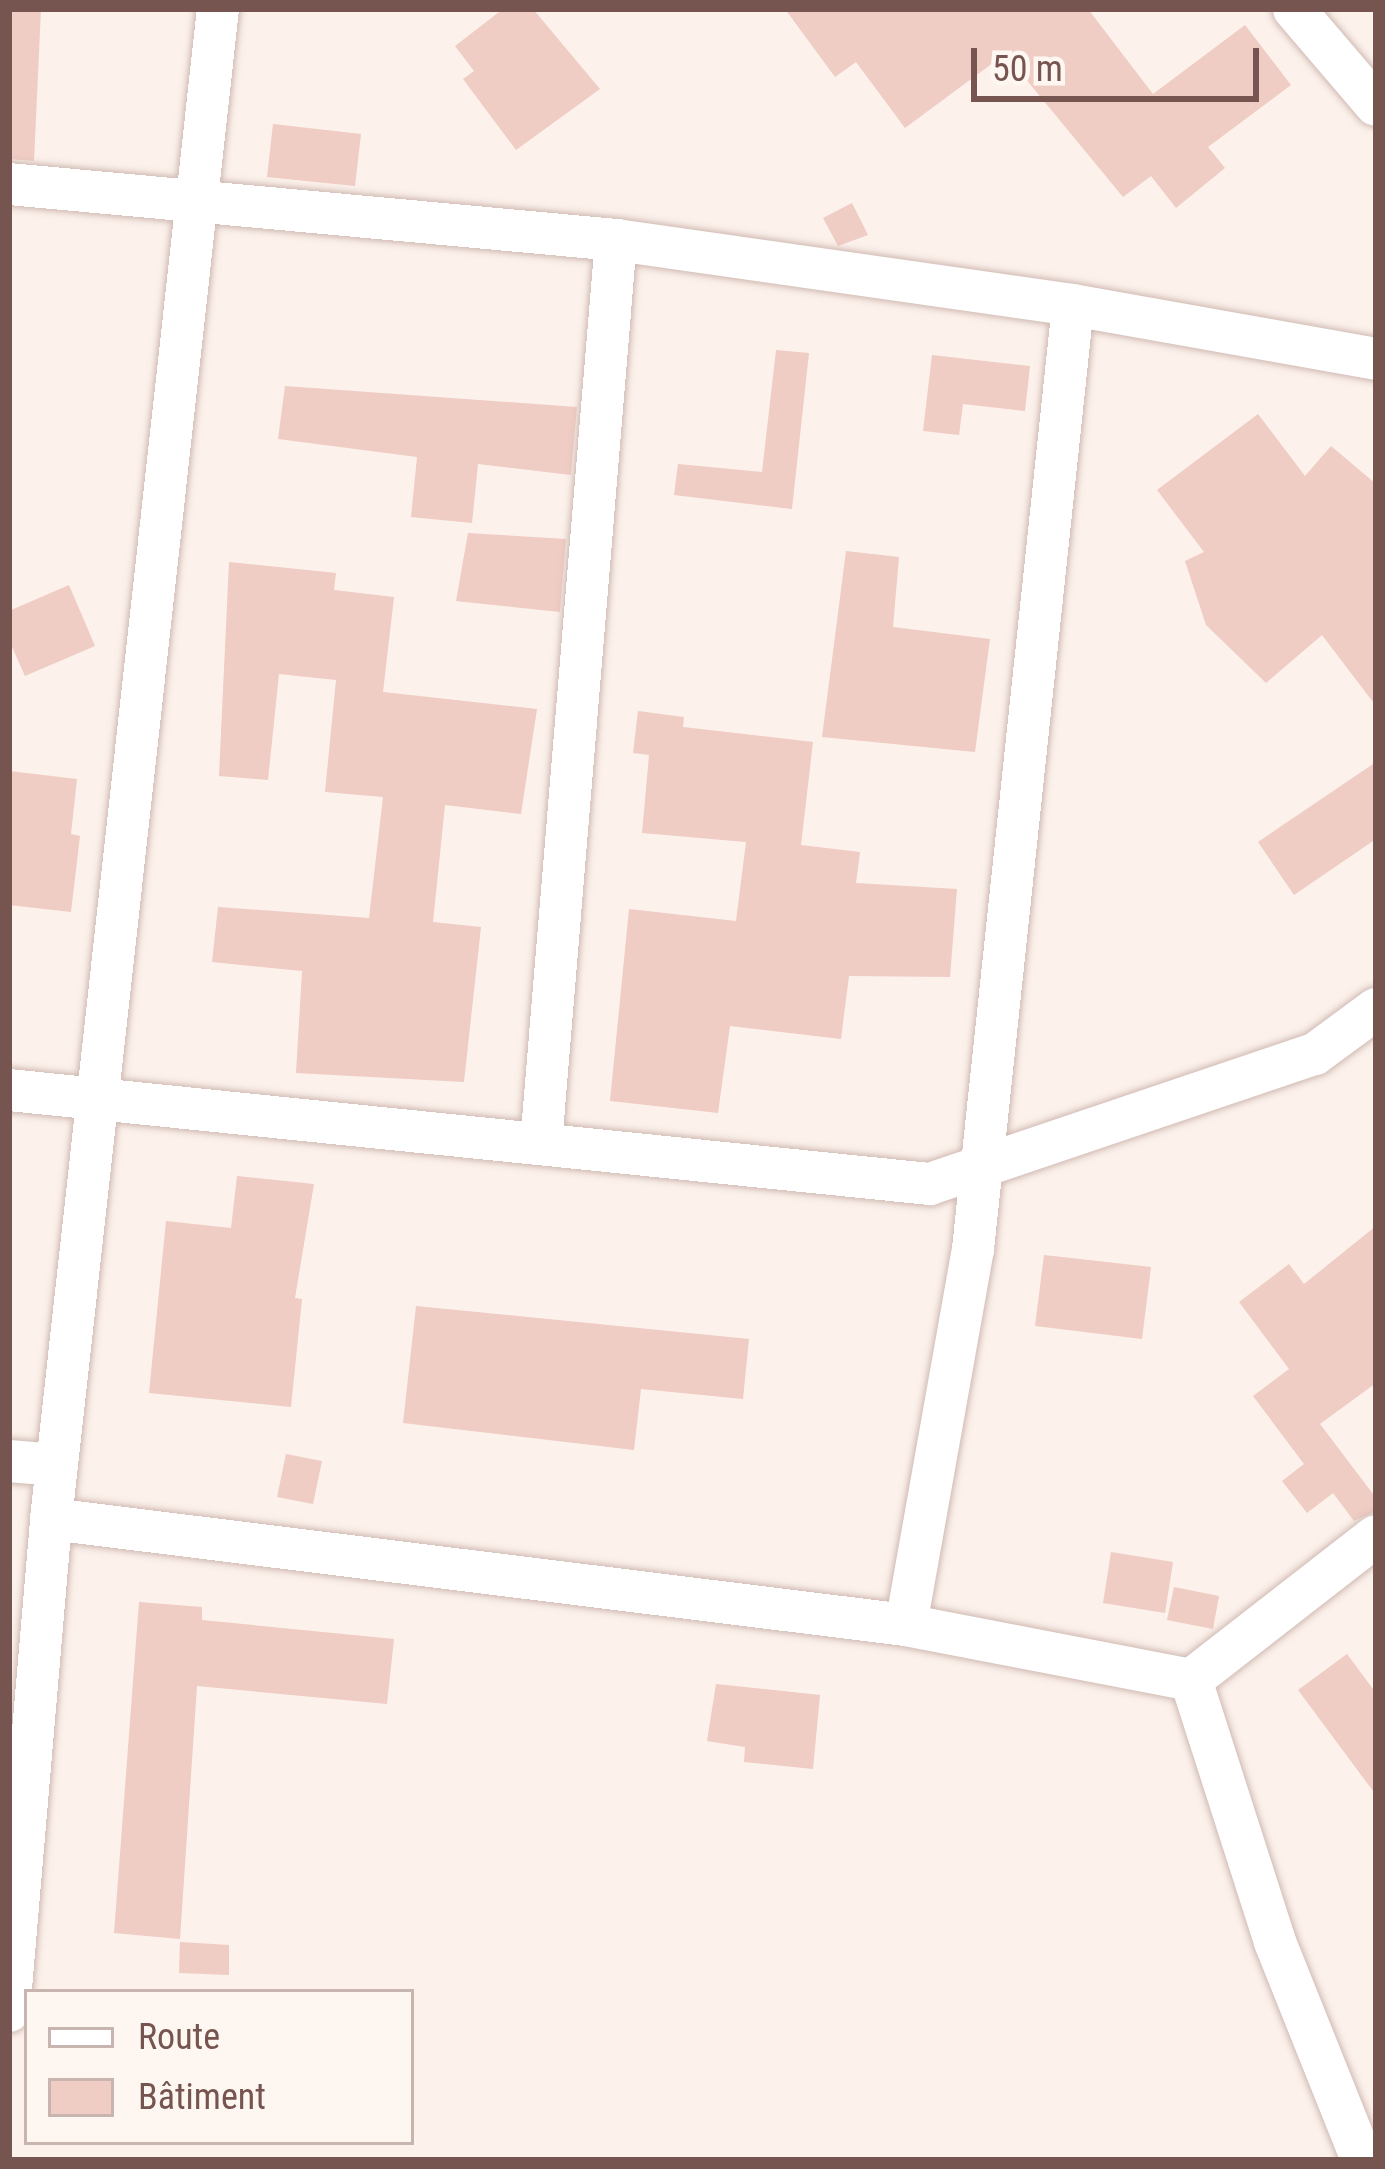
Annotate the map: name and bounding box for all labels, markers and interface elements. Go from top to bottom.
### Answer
scale bar [977,24,1265,98]
text: 50 m [992,48,1063,90]
legend [24,1989,414,2145]
text: Route [138,2016,220,2058]
text: Bâtiment [138,2076,266,2118]

